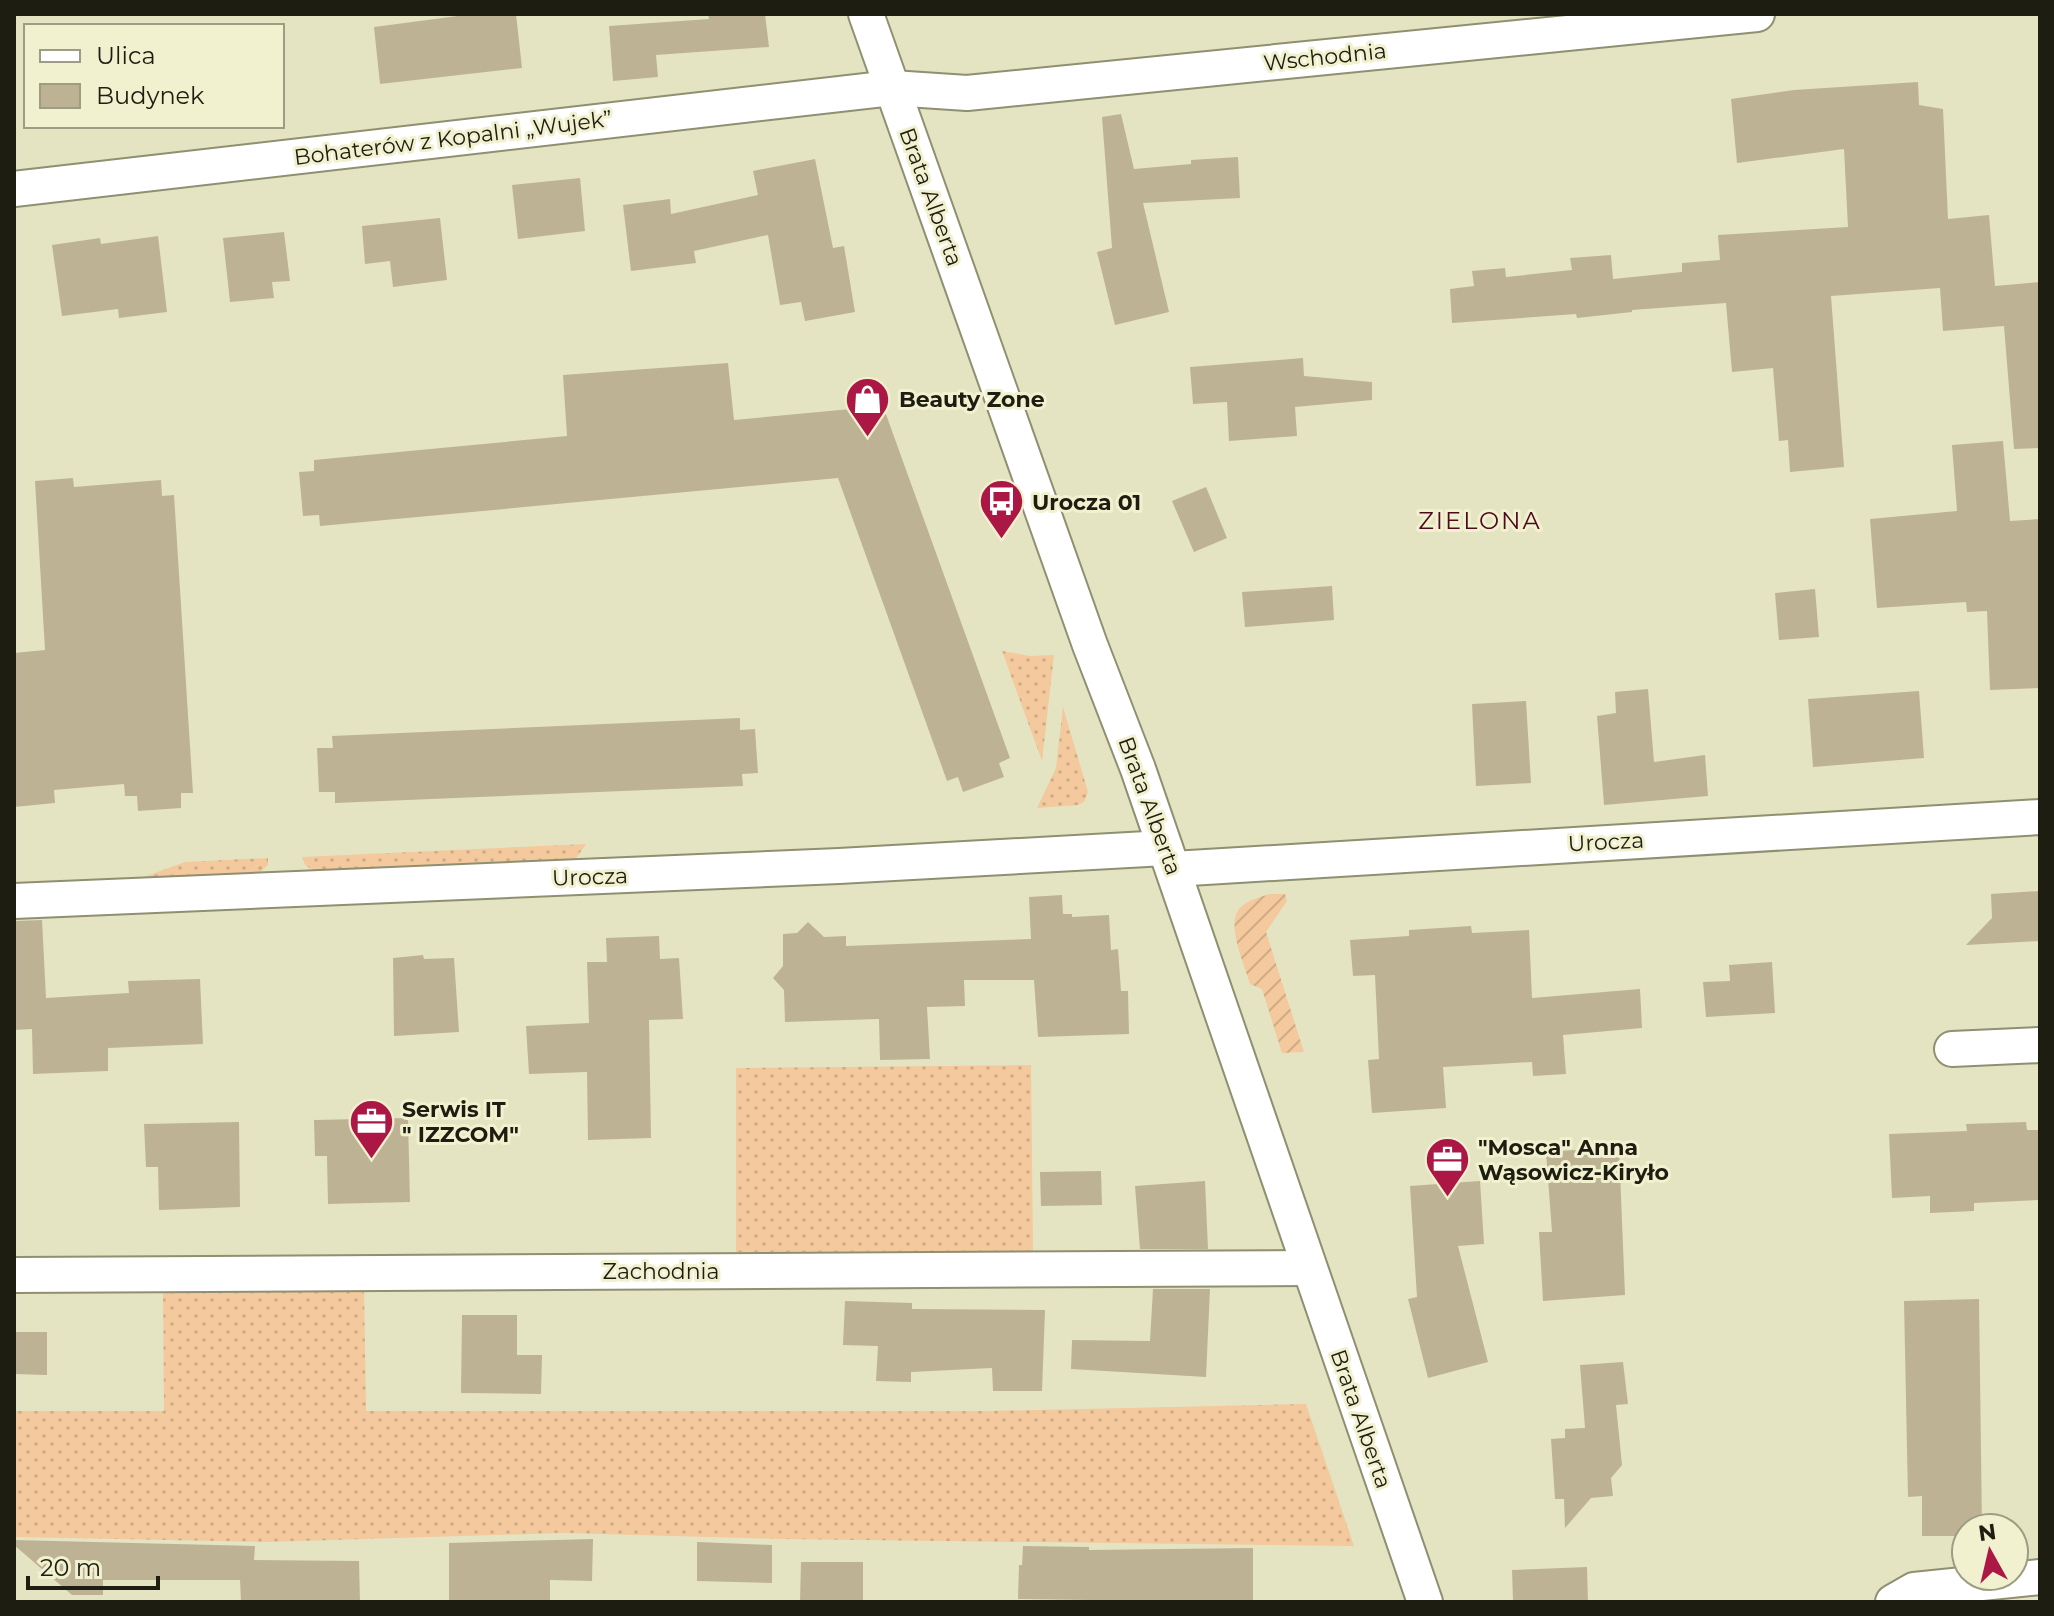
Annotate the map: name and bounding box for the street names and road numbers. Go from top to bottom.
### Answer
street label: Wschodnia [1262,37,1388,77]
street label: Bohaterów z Kopalni „Wujek” [292,105,614,171]
street label: Brata Alberta [893,124,969,270]
street label: Brata Alberta [1112,733,1188,879]
street label: Urocza [1567,827,1645,857]
street label: Urocza [551,862,629,892]
street label: Zachodnia [603,1258,719,1285]
street label: Brata Alberta [1325,1346,1397,1492]

